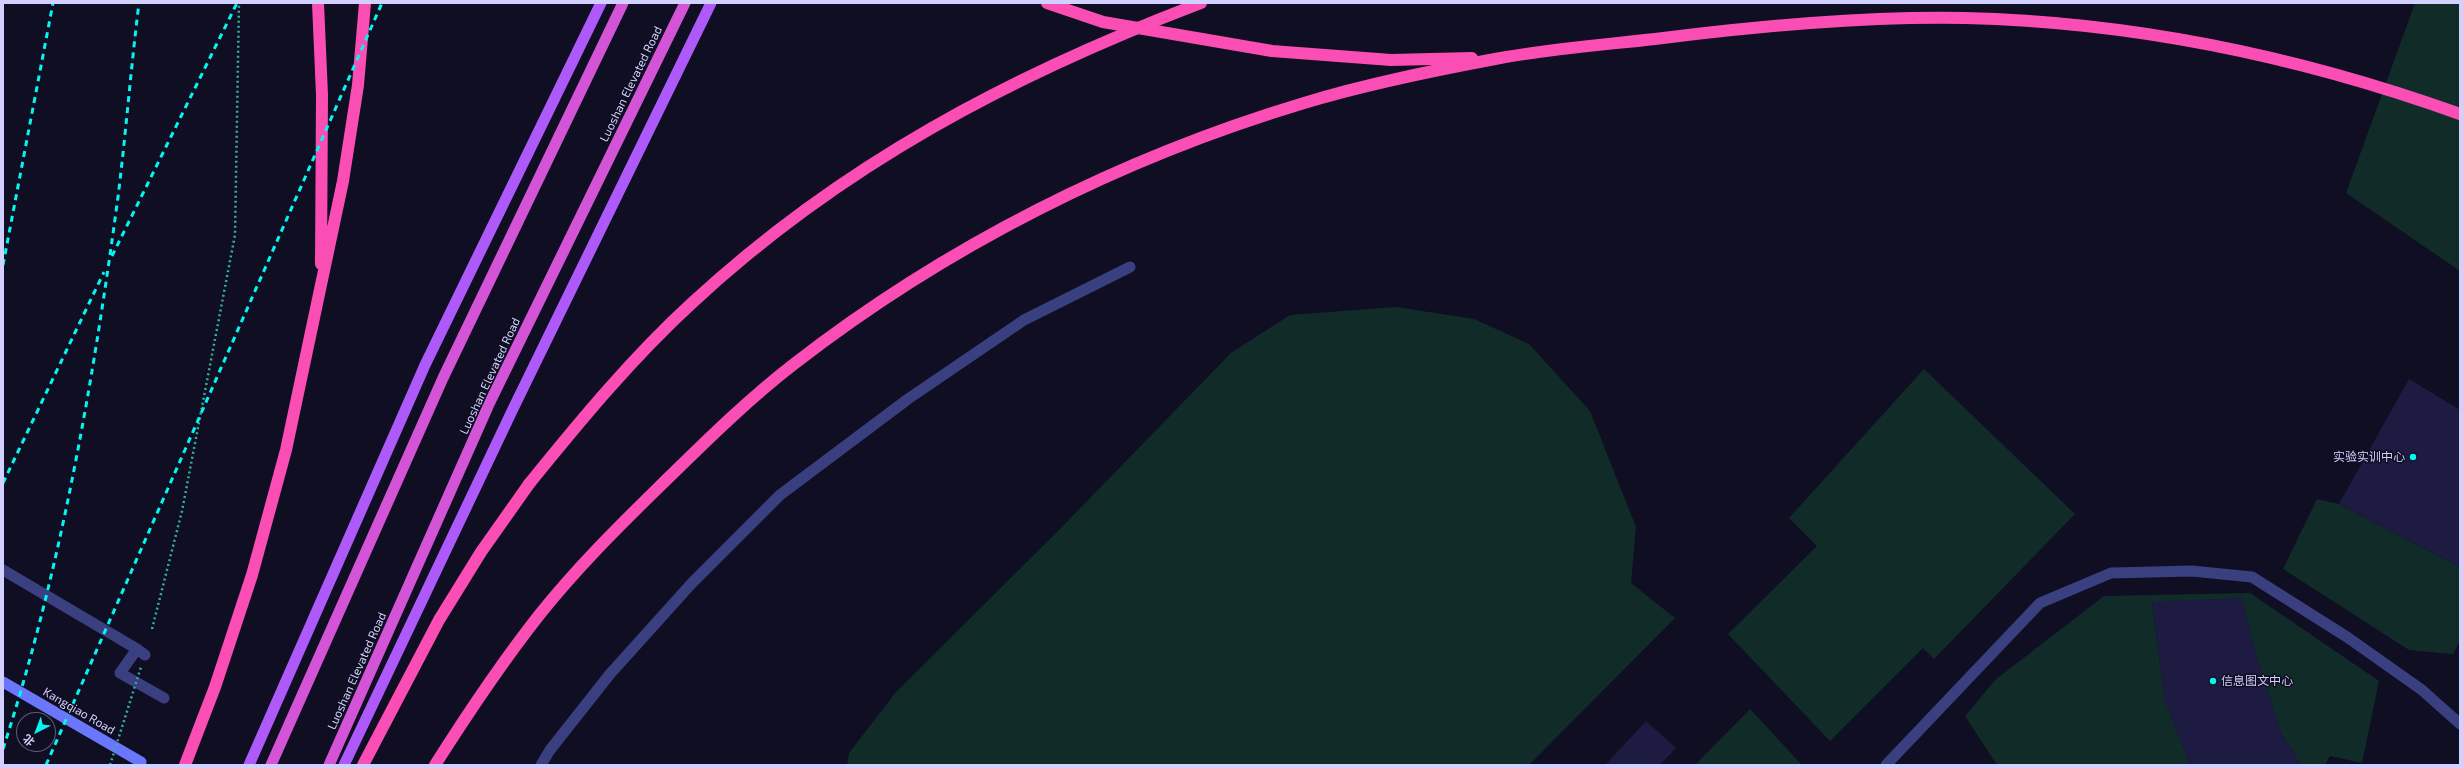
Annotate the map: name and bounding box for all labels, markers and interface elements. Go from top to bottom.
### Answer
street label: Luoshan Elevated Road [597,24,665,144]
street label: Luoshan Elevated Road [457,315,523,437]
place label: 实验实训中心 [2333,450,2405,464]
marker: 实验实训中心 [2408,452,2418,462]
street label: Luoshan Elevated Road [325,610,389,732]
place label: 信息图文中心 [2221,674,2293,688]
marker: 信息图文中心 [2208,676,2218,686]
street label: Kangqiao Road [40,685,118,737]
north arrow [16,712,56,752]
text: 北 [20,732,37,749]

